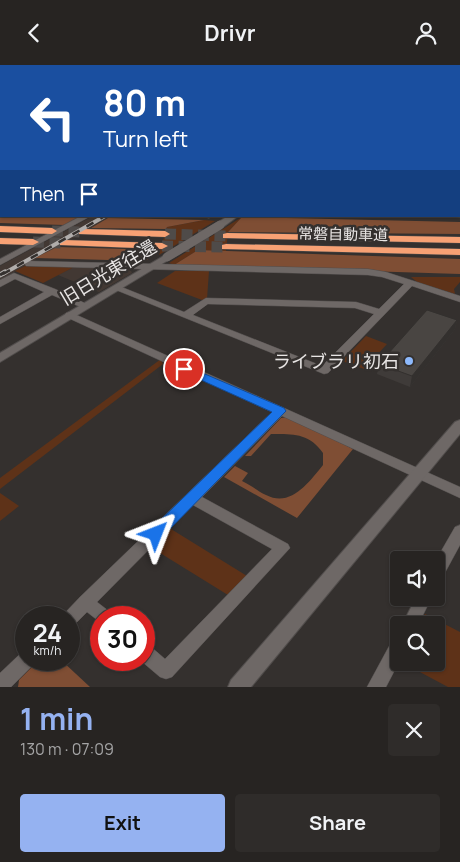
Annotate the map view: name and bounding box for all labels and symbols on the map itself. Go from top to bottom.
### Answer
street label: 常磐自動車道 [298,223,388,245]
street label: 旧日光東往還 [56,234,160,310]
pin [163,348,205,390]
place label: ライブラリ初石 [273,349,399,373]
marker: ライブラリ初石 [403,355,415,367]
position arrow [129,507,181,559]
speed limit sign: 30 [90,606,155,671]

